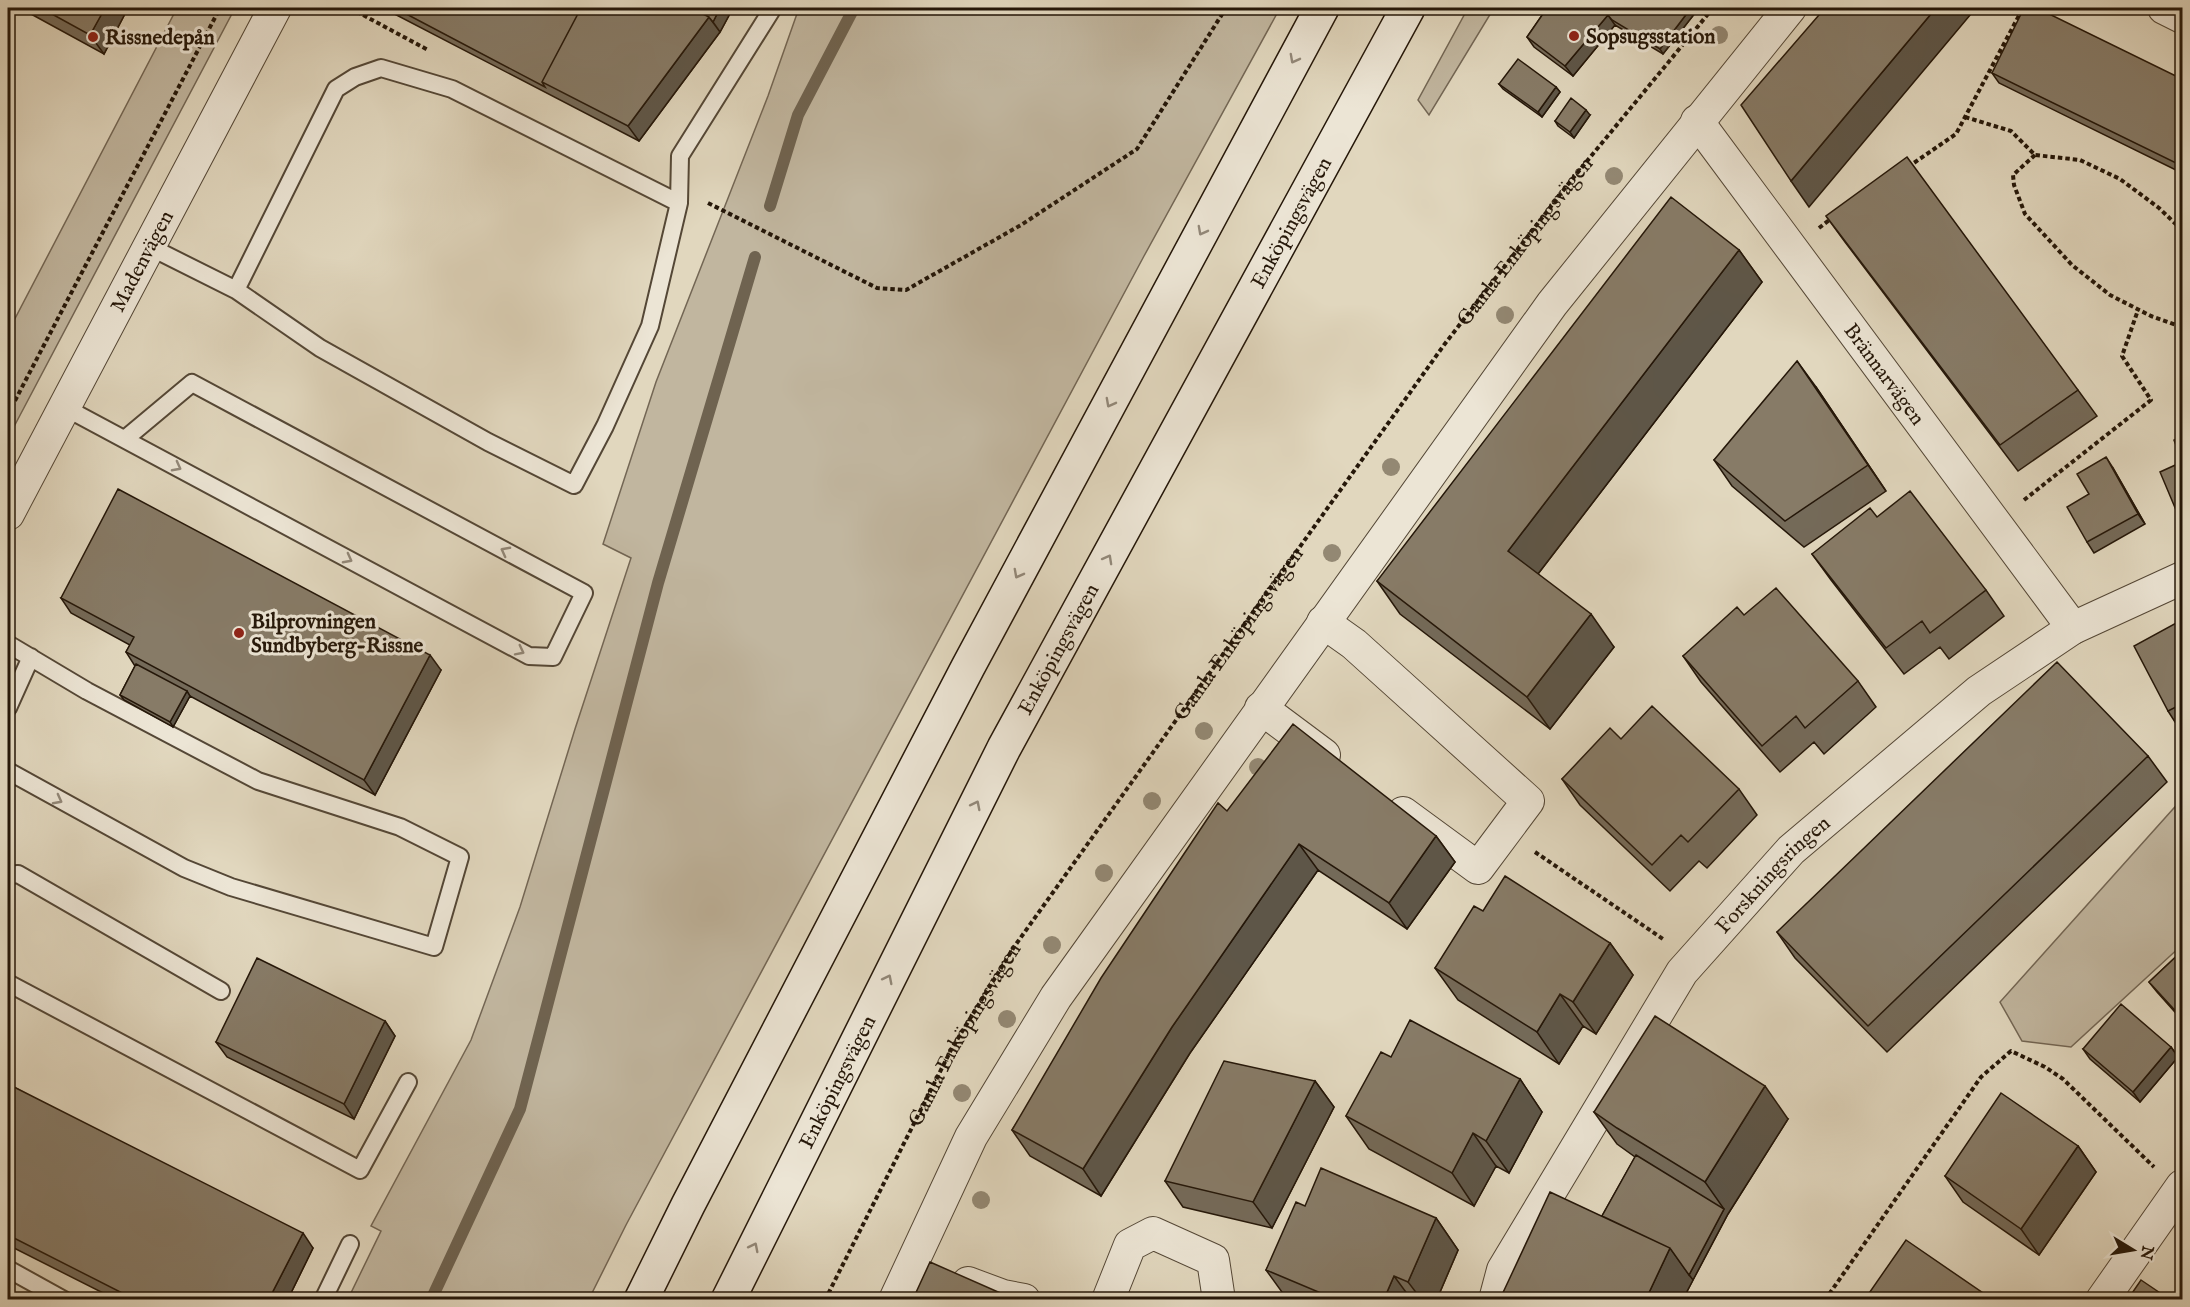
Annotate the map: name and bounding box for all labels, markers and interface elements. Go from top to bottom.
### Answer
place label: Sopsugsstation [1586,24,1715,51]
place label: Rissnedepån [105,25,215,52]
marker: Sopsugsstation [1567,29,1581,43]
marker: Rissnedepån [86,30,100,44]
one-way arrow [1290,53,1301,63]
street label: Gamla Enköpingsvägen [1452,152,1600,332]
street label: Enköpingsvägen [1246,153,1339,293]
street label: Madenvägen [105,206,181,317]
one-way arrow [1198,225,1209,235]
street label: Brännarvägen [1837,318,1930,431]
one-way arrow [1106,396,1117,407]
one-way arrow [171,460,181,471]
street label: Gamla Enköpingsvägen [1168,542,1310,726]
one-way arrow [501,547,511,558]
one-way arrow [342,552,353,563]
one-way arrow [1101,555,1112,565]
one-way arrow [1014,568,1025,579]
street label: Enköpingsvägen [1013,579,1106,720]
place label: Bilprovningen Sundbyberg-Rissne [251,609,424,660]
marker: Bilprovningen Sundbyberg-Rissne [232,626,246,640]
one-way arrow [514,644,525,656]
one-way arrow [52,793,63,804]
one-way arrow [969,801,980,811]
street label: Forskningsringen [1710,811,1836,940]
street label: Gamla Enköpingsvägen [903,938,1028,1131]
one-way arrow [881,974,893,985]
street label: Enköpingsvägen [794,1011,883,1154]
north arrow [2103,1220,2163,1280]
one-way arrow [746,1242,758,1253]
text: N [2135,1243,2157,1261]

